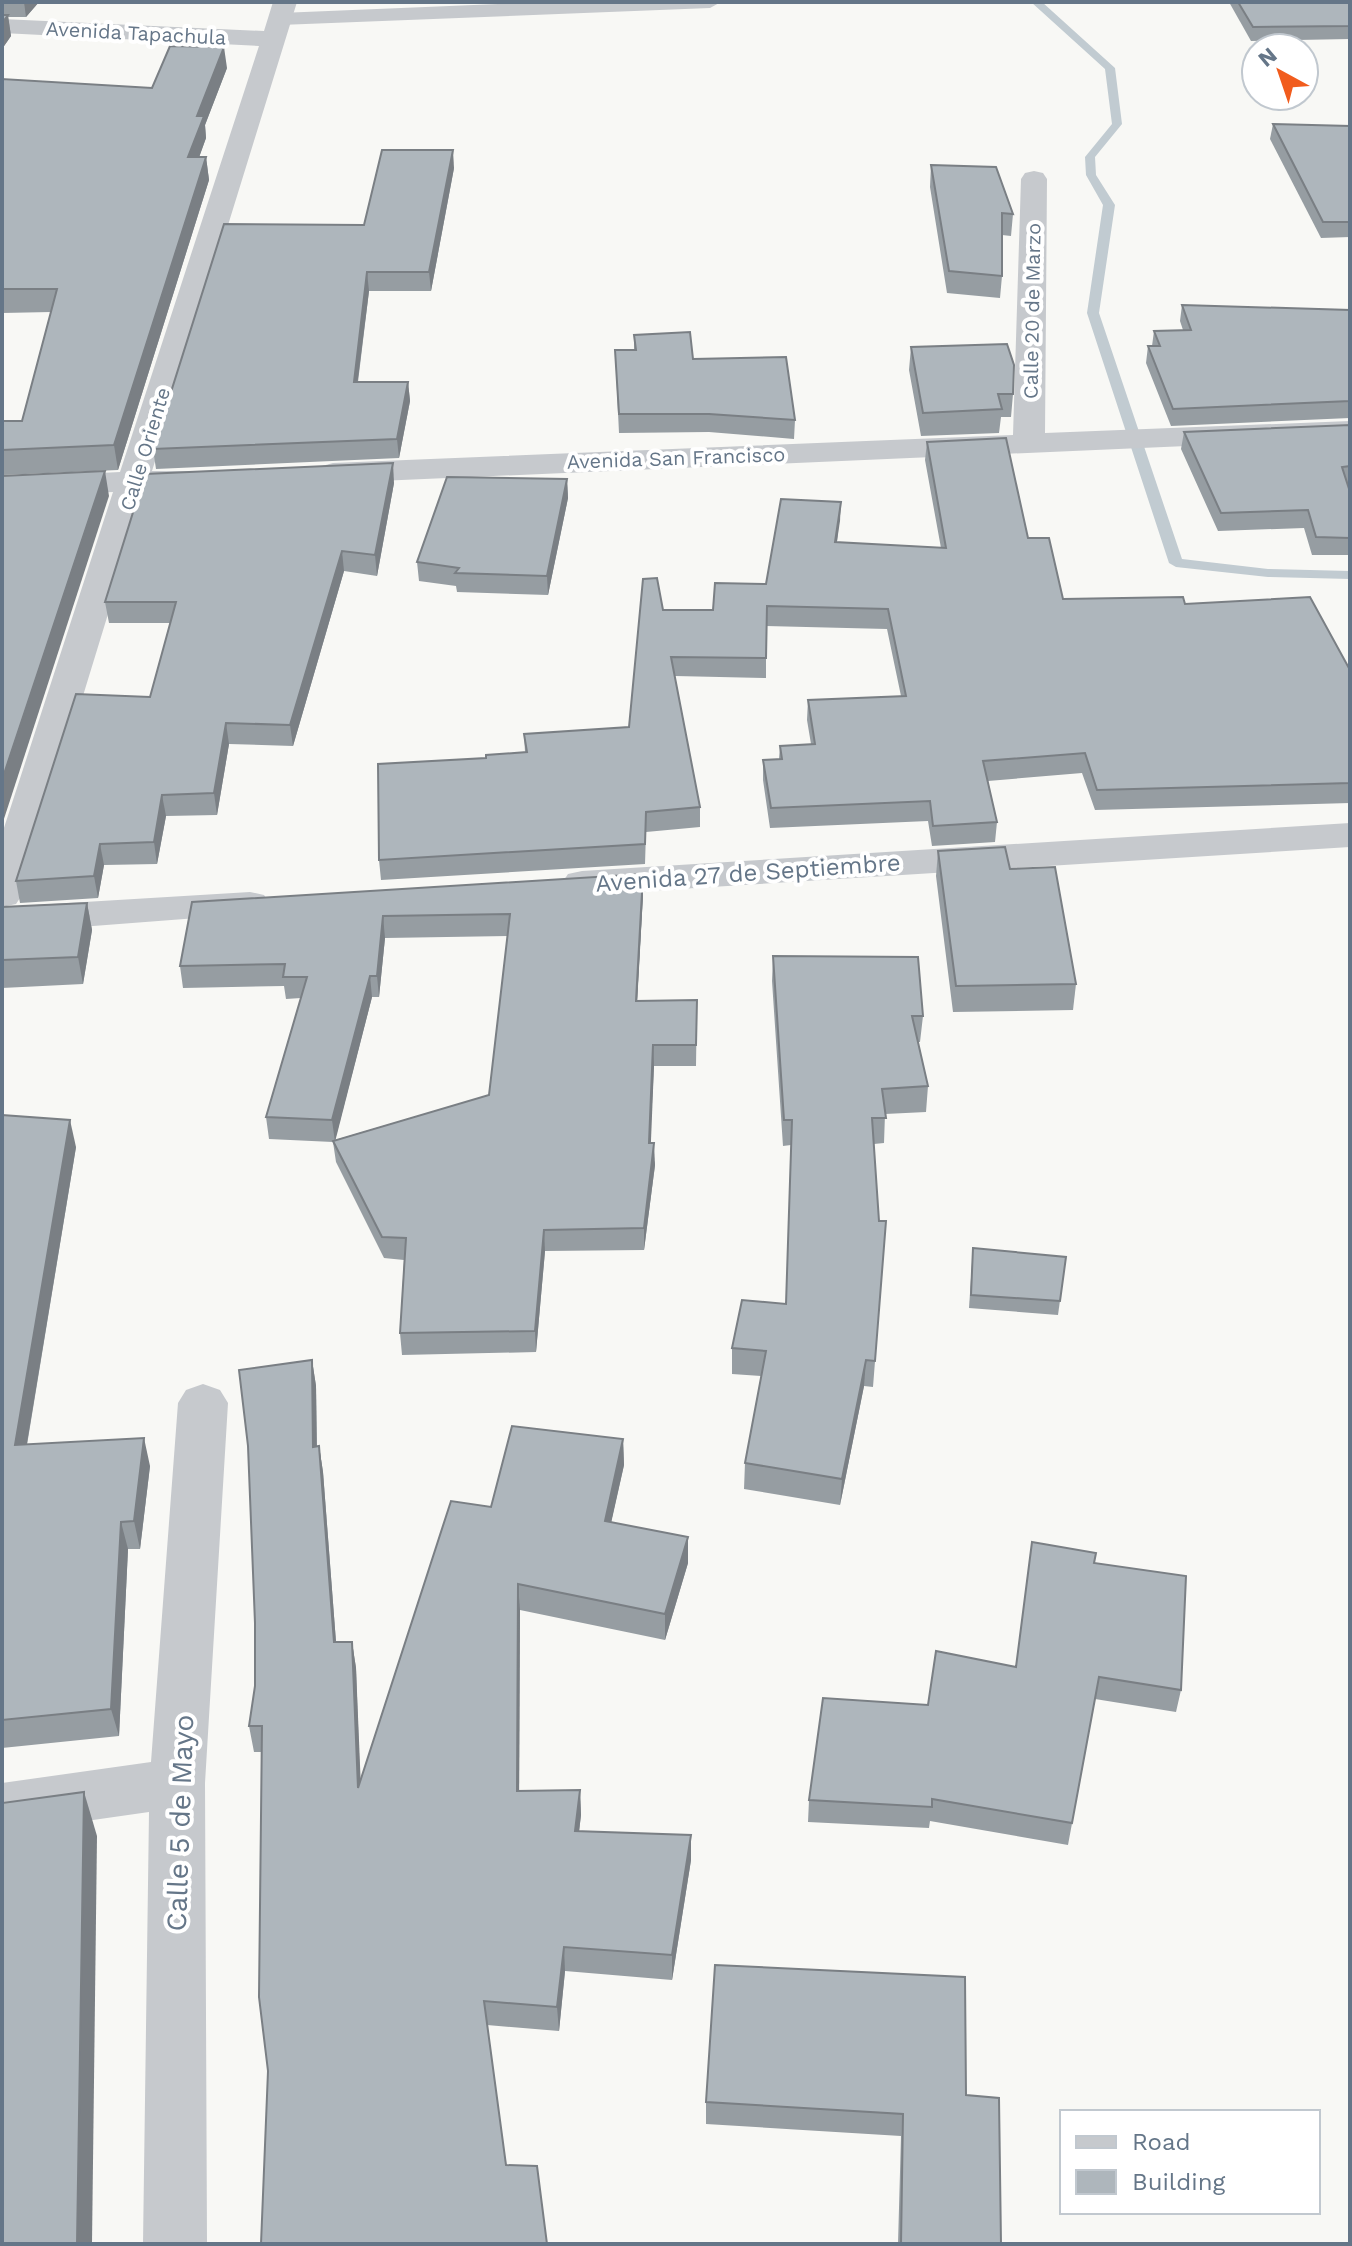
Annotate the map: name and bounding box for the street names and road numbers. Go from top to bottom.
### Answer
street label: Avenida Tapachula [45,16,227,50]
street label: Calle 20 de Marzo [1018,223,1046,399]
street label: Calle Oriente [115,384,175,514]
street label: Avenida San Francisco [566,442,786,474]
street label: Avenida 27 de Septiembre [594,848,902,898]
street label: Calle 5 de Mayo [160,1714,200,1932]

